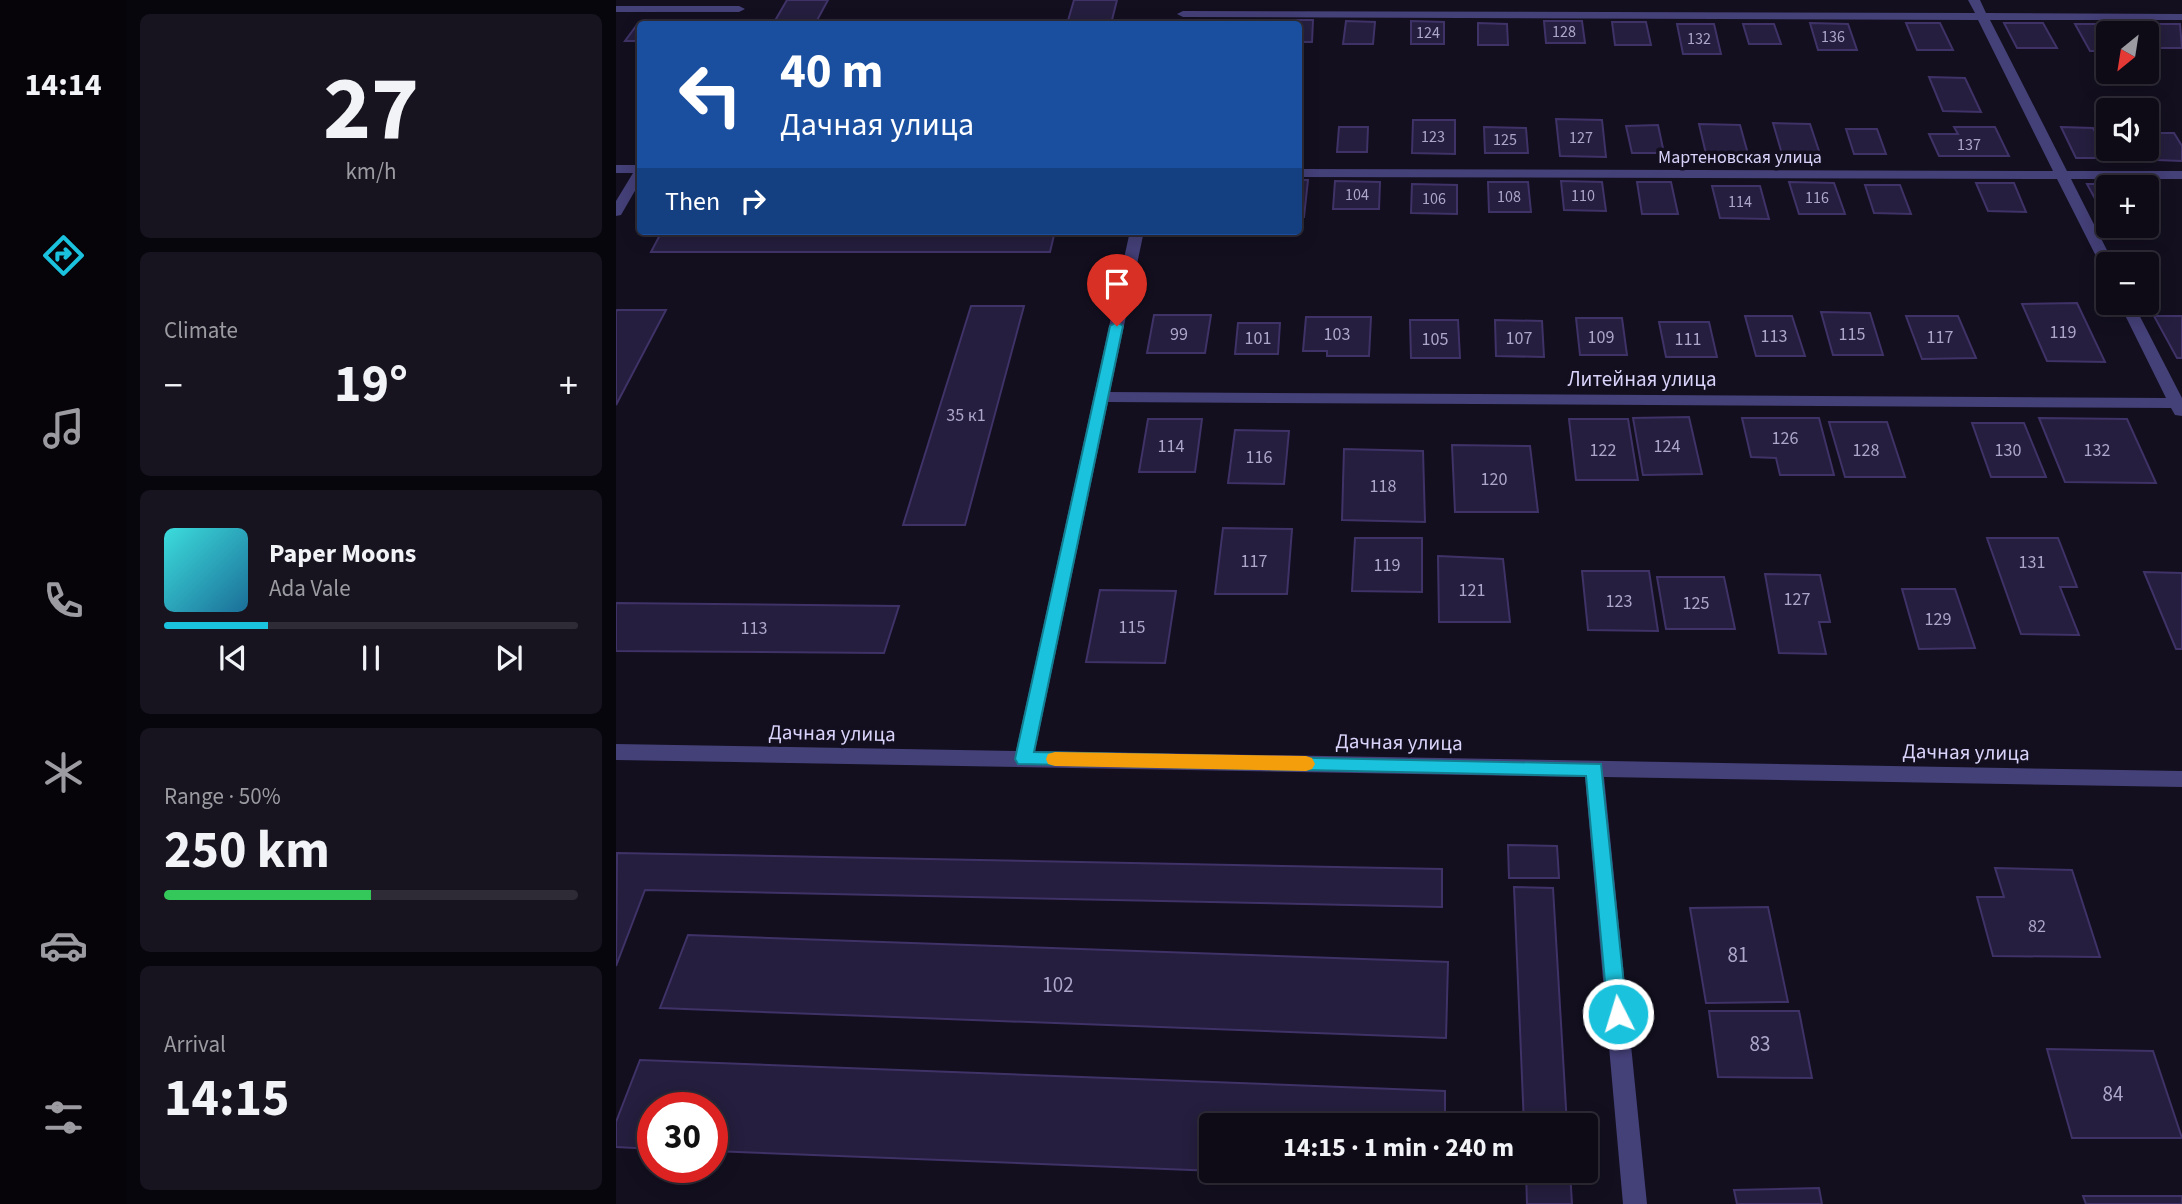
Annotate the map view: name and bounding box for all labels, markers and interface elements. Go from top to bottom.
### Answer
house number: 128 [1552,21,1576,43]
north arrow [2096,21,2160,84]
map controls [2096,21,2159,315]
house number: 124 [1416,22,1440,44]
house number: 136 [1821,26,1845,48]
house number: 132 [1687,28,1711,50]
text: 40 m [780,37,884,107]
text: 27 [323,45,419,174]
icon: left [665,49,756,140]
text: 14:14 [24,62,102,108]
button: sound [2096,98,2159,161]
text: Дачная улица [780,102,974,148]
house number: 123 [1421,126,1445,148]
house number: 127 [1569,127,1593,149]
house number: 125 [1493,129,1517,151]
house number: 137 [1957,134,1981,156]
street label: Мартеновская улица [1658,145,1822,170]
text: km/h [345,155,397,188]
button: + [2096,175,2159,238]
icon: right [734,182,772,220]
text: Then [665,183,720,220]
house number: 104 [1345,184,1369,206]
house number: 110 [1571,185,1595,207]
house number: 108 [1497,186,1521,208]
house number: 116 [1805,187,1829,209]
house number: 106 [1422,188,1446,210]
house number: 114 [1728,191,1752,213]
icon: directions [39,231,88,280]
button: − [2096,252,2159,315]
pin [1087,254,1147,326]
icon: arrive [1098,265,1136,303]
text: Climate [164,314,238,347]
house number: 119 [2050,320,2076,345]
house number: 99 [1170,322,1188,347]
house number: 103 [1324,322,1350,347]
house number: 115 [1839,322,1865,347]
house number: 113 [1761,324,1787,349]
house number: 109 [1588,325,1614,350]
house number: 117 [1927,325,1953,350]
house number: 101 [1245,326,1271,351]
house number: 107 [1506,326,1532,351]
house number: 105 [1422,327,1448,352]
house number: 111 [1675,327,1701,352]
text: 19° [334,348,408,422]
text: − [164,359,183,413]
text: + [559,359,578,413]
street label: Литейная улица [1567,364,1717,394]
house number: 35 к1 [946,403,986,428]
icon: music [39,404,88,453]
house number: 126 [1772,426,1798,451]
house number: 114 [1158,434,1184,459]
house number: 124 [1654,434,1680,459]
house number: 122 [1590,438,1616,463]
house number: 128 [1853,438,1879,463]
house number: 130 [1995,438,2021,463]
house number: 132 [2084,438,2110,463]
house number: 116 [1246,445,1272,470]
house number: 120 [1481,467,1507,492]
house number: 118 [1370,474,1396,499]
text: Paper Moons [269,535,416,572]
house number: 117 [1241,549,1267,574]
house number: 131 [2019,550,2045,575]
house number: 119 [1374,553,1400,578]
text: Ada Vale [269,572,351,605]
icon: phone [39,576,88,625]
house number: 121 [1459,578,1485,603]
house number: 127 [1784,587,1810,612]
house number: 123 [1606,589,1632,614]
house number: 125 [1683,591,1709,616]
house number: 129 [1925,607,1951,632]
house number: 115 [1119,615,1145,640]
house number: 113 [741,616,767,641]
icon: previous [214,639,252,677]
icon: pause [352,639,390,677]
icon: next [490,639,528,677]
street label: Дачная улица [768,717,896,749]
street label: Дачная улица [1335,726,1463,758]
street label: Дачная улица [1902,736,2030,768]
icon: climate [39,748,88,797]
text: Range · 50% [164,780,281,813]
text: 250 km [164,814,330,888]
house number: 82 [2028,914,2046,939]
icon: car [39,921,88,970]
house number: 81 [1728,940,1748,970]
house number: 102 [1042,970,1074,1000]
position arrow [1581,977,1655,1051]
text: Arrival [164,1028,226,1061]
house number: 83 [1750,1029,1770,1059]
text: 14:15 [164,1062,289,1136]
house number: 84 [2103,1079,2123,1109]
speed limit sign: 30 [637,1092,728,1183]
icon: filters [39,1093,88,1142]
text: 14:15 · 1 min · 240 m [1283,1129,1514,1166]

